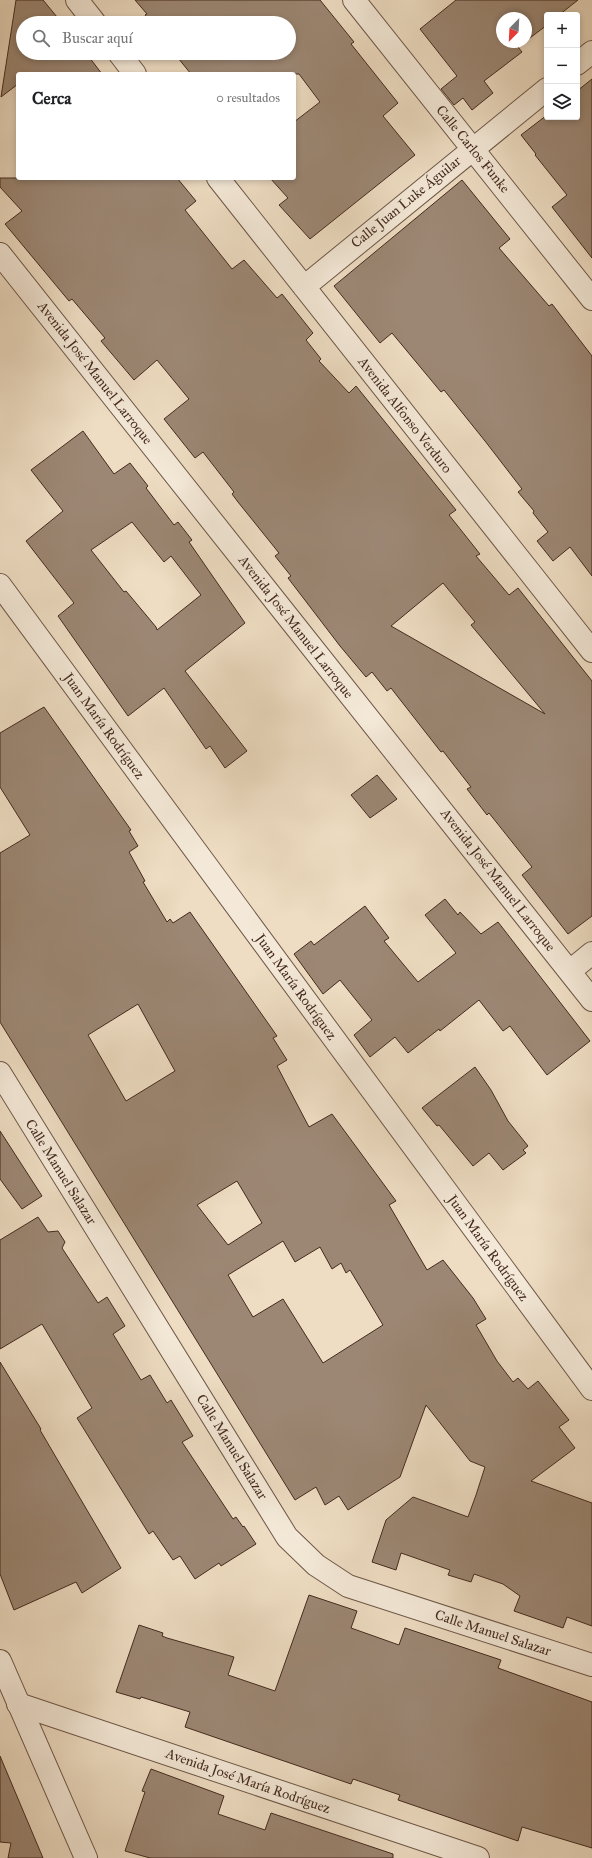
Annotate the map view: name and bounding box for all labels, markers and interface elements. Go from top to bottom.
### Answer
north arrow [496,12,532,48]
map controls [544,12,580,120]
button: + [544,12,580,48]
search box [16,16,296,60]
icon: search [30,27,52,49]
text: Buscar aquí [62,29,133,47]
button: − [544,48,580,84]
button: layers [544,84,580,120]
text: Cerca [32,88,71,109]
text: 0 resultados [216,90,280,106]
street label: Calle Carlos Funke [432,102,514,196]
street label: Calle Juan Luke Águilar [346,150,466,252]
street label: Avenida José Manuel Larroque [32,297,156,449]
street label: Avenida Alfonso Verduro [354,353,456,477]
street label: Avenida José Manuel Larroque [233,551,357,703]
street label: Juan María Rodríguez [58,668,149,783]
street label: Avenida José Manuel Larroque [435,804,559,956]
street label: Juan María Rodríguez [250,929,341,1044]
street label: Calle Manuel Salazar [22,1116,101,1228]
street label: Juan María Rodríguez [442,1190,533,1305]
street label: Calle Manuel Salazar [193,1391,272,1503]
street label: Calle Manuel Salazar [433,1606,554,1660]
street label: Avenida José María Rodríguez [162,1744,333,1818]

